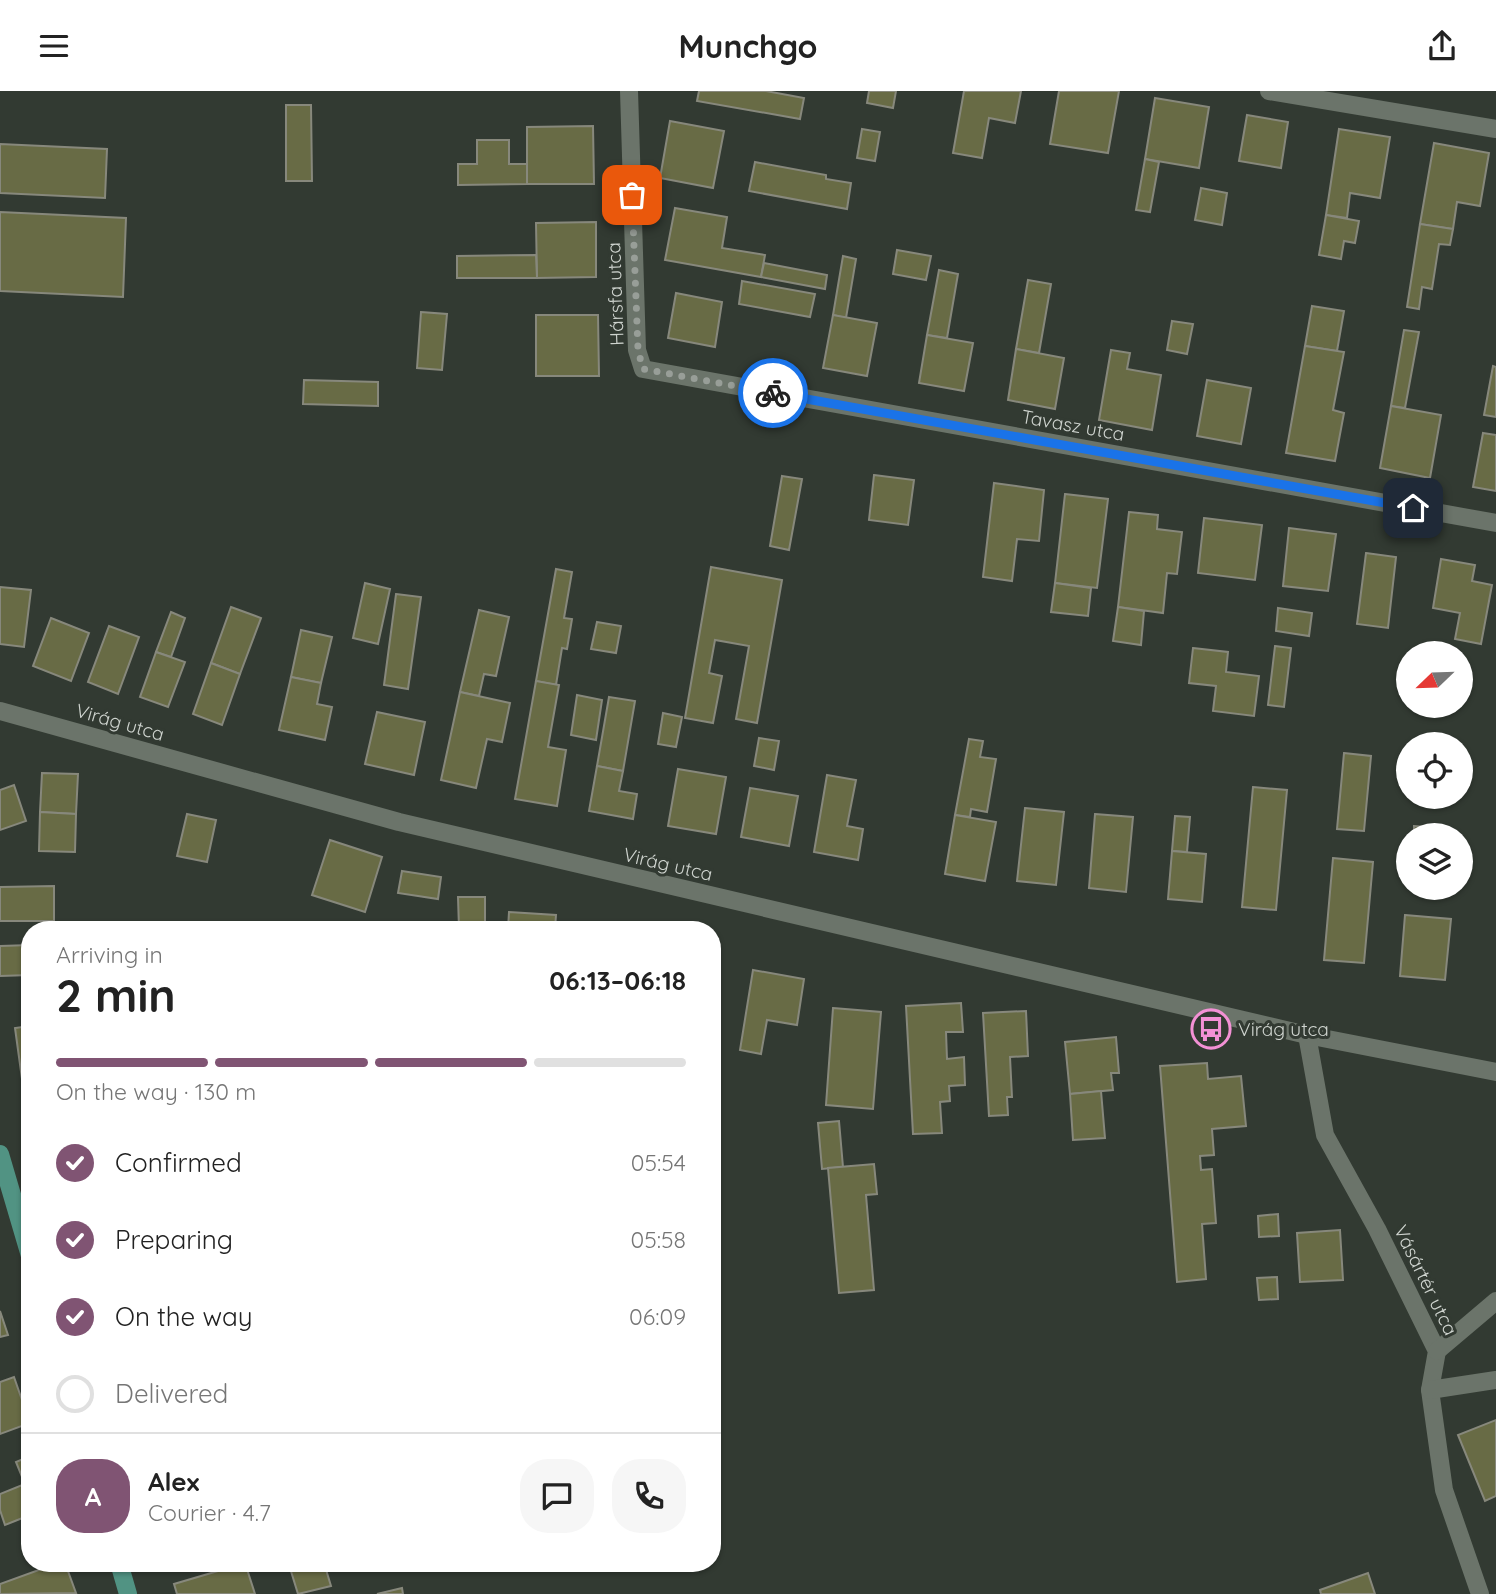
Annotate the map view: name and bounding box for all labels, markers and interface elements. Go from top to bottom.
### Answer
text: Munchgo [678,26,818,66]
icon: menu [35,27,73,65]
icon: share [1423,27,1461,65]
pin [602,165,662,225]
icon: bag [613,176,651,214]
street label: Hársfa utca [601,242,629,346]
courier [738,358,808,428]
icon: bike [754,374,792,412]
street label: Tavasz utca [1020,404,1126,446]
pin [1383,478,1443,538]
icon: home [1394,489,1432,527]
north arrow [1396,641,1474,717]
map controls [1396,641,1473,900]
street label: Virág utca [73,698,167,746]
button: locate [1396,732,1473,809]
button: layers [1396,823,1473,900]
street label: Virág utca [621,842,715,886]
text: Arriving in [56,940,163,969]
text: 06:13–06:18 [549,964,686,997]
text: 2 min [56,966,176,1024]
bus stop icon: Virág utca [1190,1008,1232,1050]
place label: Virág utca [1238,1017,1329,1041]
text: On the way · 130 m [56,1077,256,1106]
icon: check [56,1144,94,1182]
text: Confirmed [115,1146,242,1179]
text: 05:54 [631,1148,686,1177]
icon: check [56,1221,94,1259]
street label: Vásártér utca [1389,1221,1463,1339]
text: Preparing [115,1223,233,1256]
text: 05:58 [631,1225,686,1254]
icon: check [56,1298,94,1336]
text: On the way [115,1300,253,1333]
text: 06:09 [629,1302,686,1331]
text: Delivered [115,1377,228,1410]
button: chat [520,1459,594,1533]
button: phone [612,1459,686,1533]
text: Alex [148,1465,199,1498]
text: A [85,1480,101,1513]
text: Courier · 4.7 [148,1498,271,1527]

